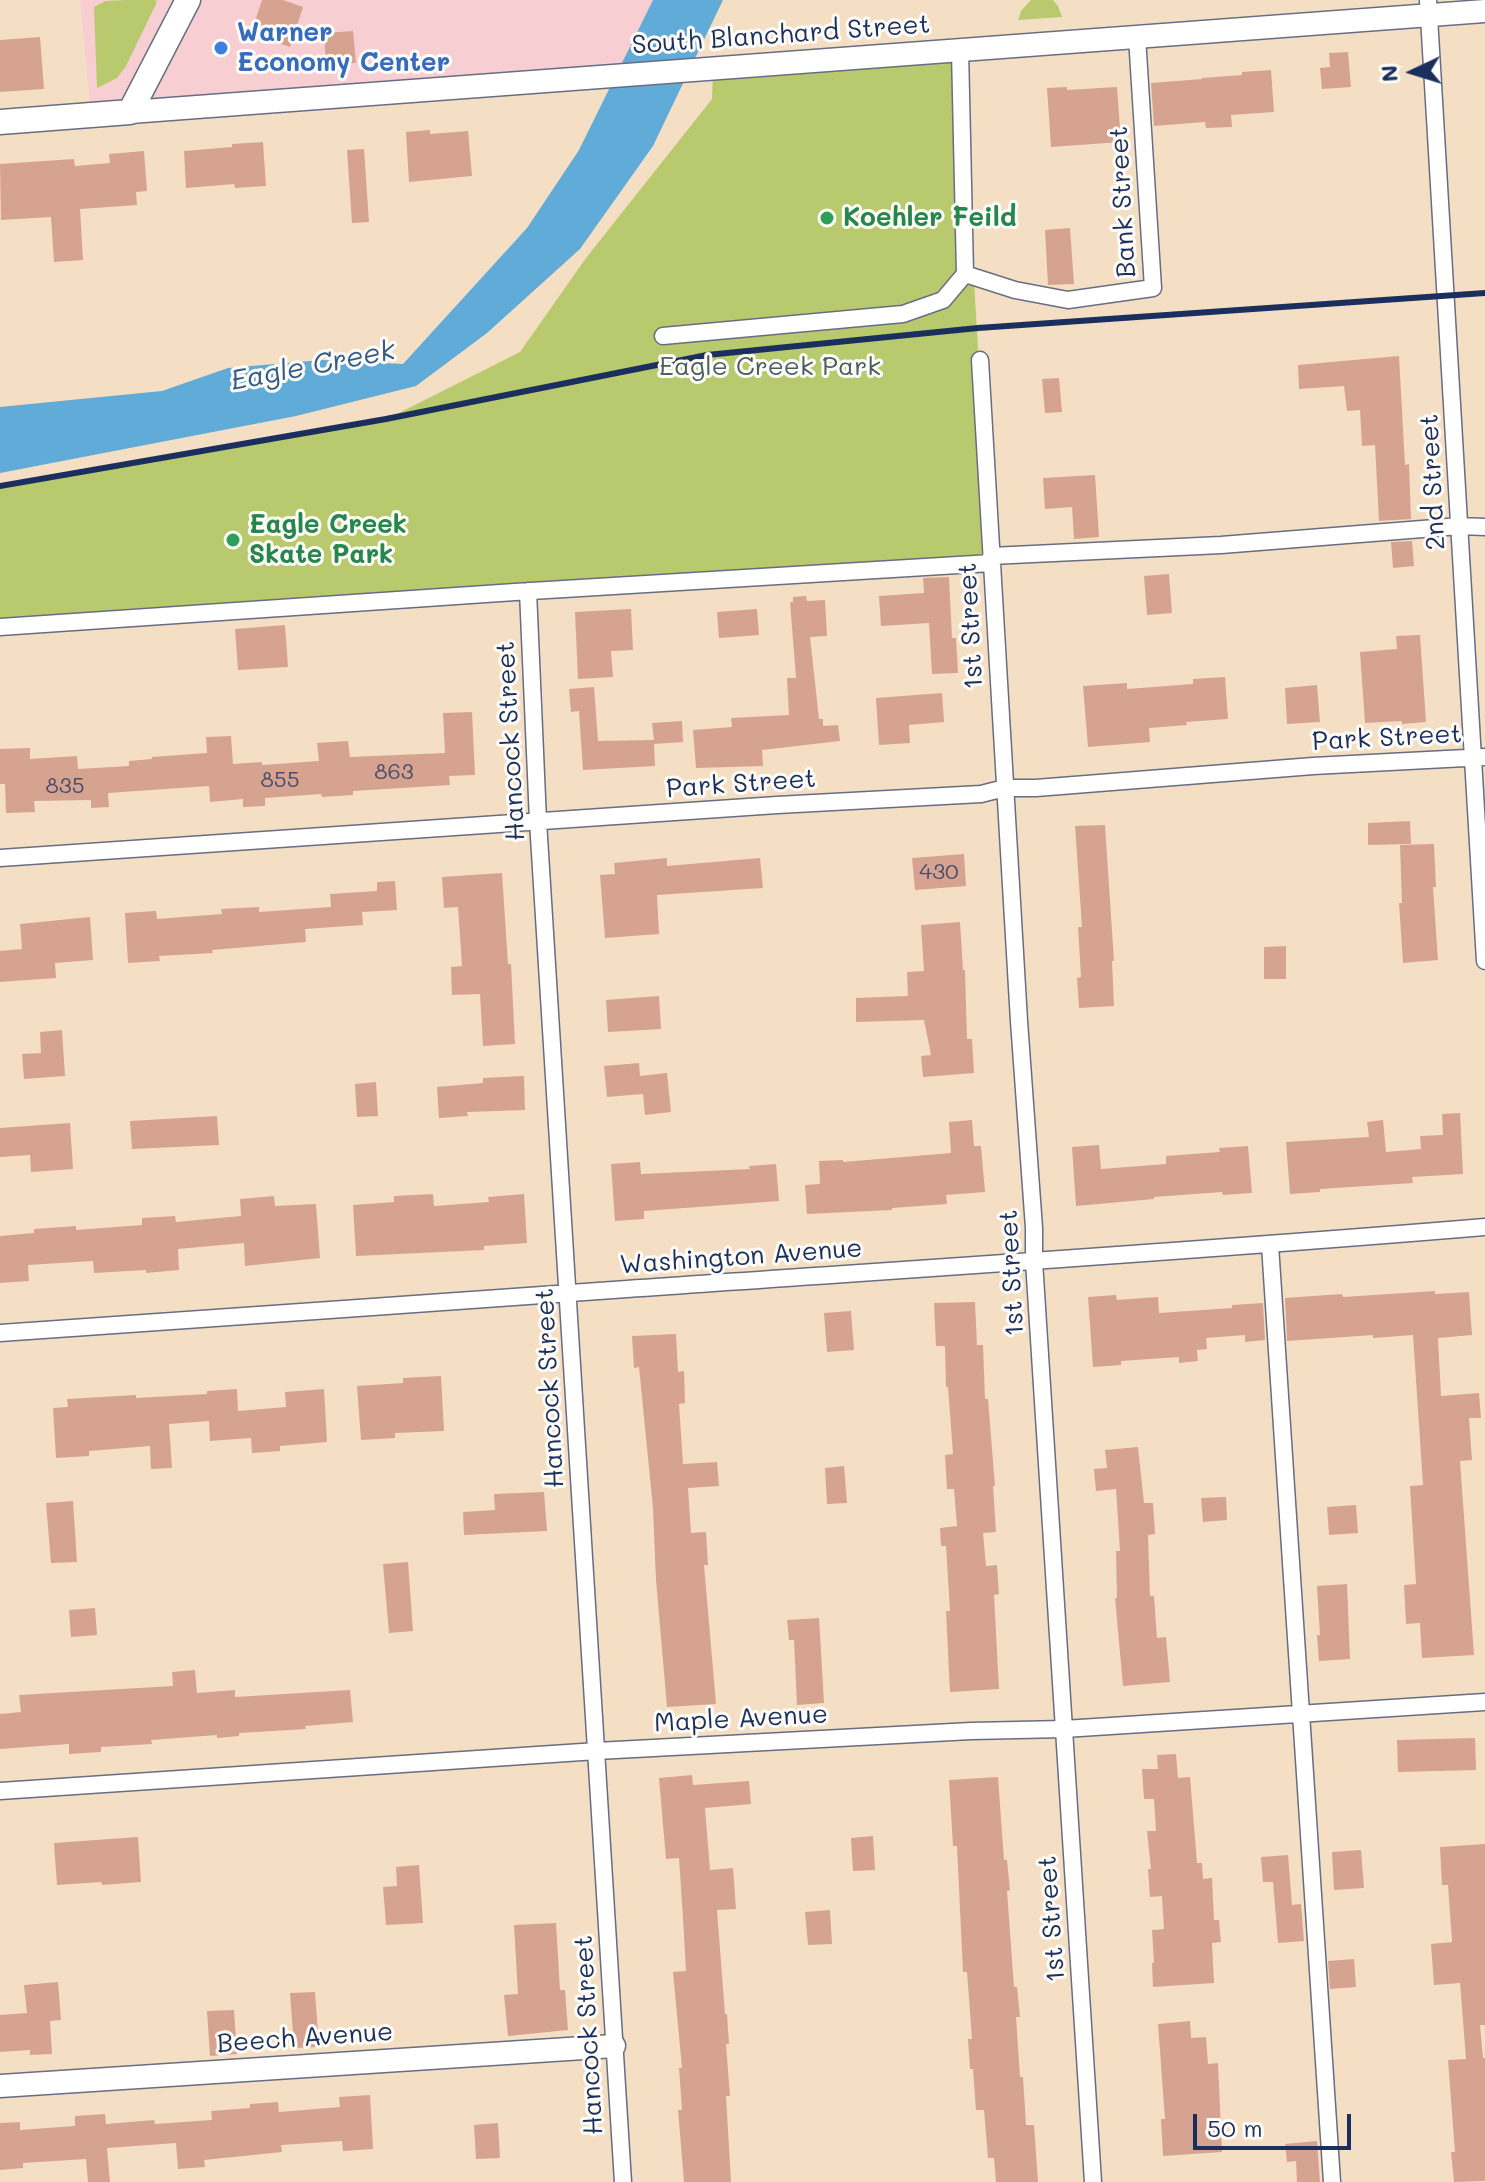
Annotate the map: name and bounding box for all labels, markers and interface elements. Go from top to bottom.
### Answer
street label: South Blanchard Street [631,9,931,61]
place label: Warner Economy Center [237,17,450,78]
north arrow [1373,32,1453,112]
marker: Warner Economy Center [212,39,230,57]
text: N [1374,64,1404,83]
street label: Bank Street [1103,125,1143,279]
place label: Koehler Feild [843,202,1016,234]
marker: Koehler Feild [818,209,836,227]
water label: Eagle Creek [228,334,398,398]
park label: Eagle Creek Park [659,351,881,383]
street label: 2nd Street [1414,413,1452,551]
place label: Eagle Creek Skate Park [249,509,407,570]
marker: Eagle Creek Skate Park [224,531,242,549]
street label: 1st Street [952,562,990,690]
street label: Hancock Street [490,640,532,842]
street label: Park Street [1311,718,1463,758]
house number: 863 [374,759,414,785]
street label: Park Street [665,763,817,805]
house number: 855 [261,767,299,793]
house number: 835 [45,773,85,799]
house number: 430 [919,859,959,885]
street label: 1st Street [993,1209,1031,1337]
street label: Washington Avenue [619,1233,863,1281]
street label: Hancock Street [529,1287,571,1489]
street label: Maple Avenue [653,1699,829,1739]
street label: 1st Street [1032,1855,1072,1983]
street label: Hancock Street [568,1934,610,2136]
street label: Beech Avenue [216,2016,394,2060]
scale bar [1197,2098,1355,2148]
text: 50 m [1207,2112,1263,2143]

